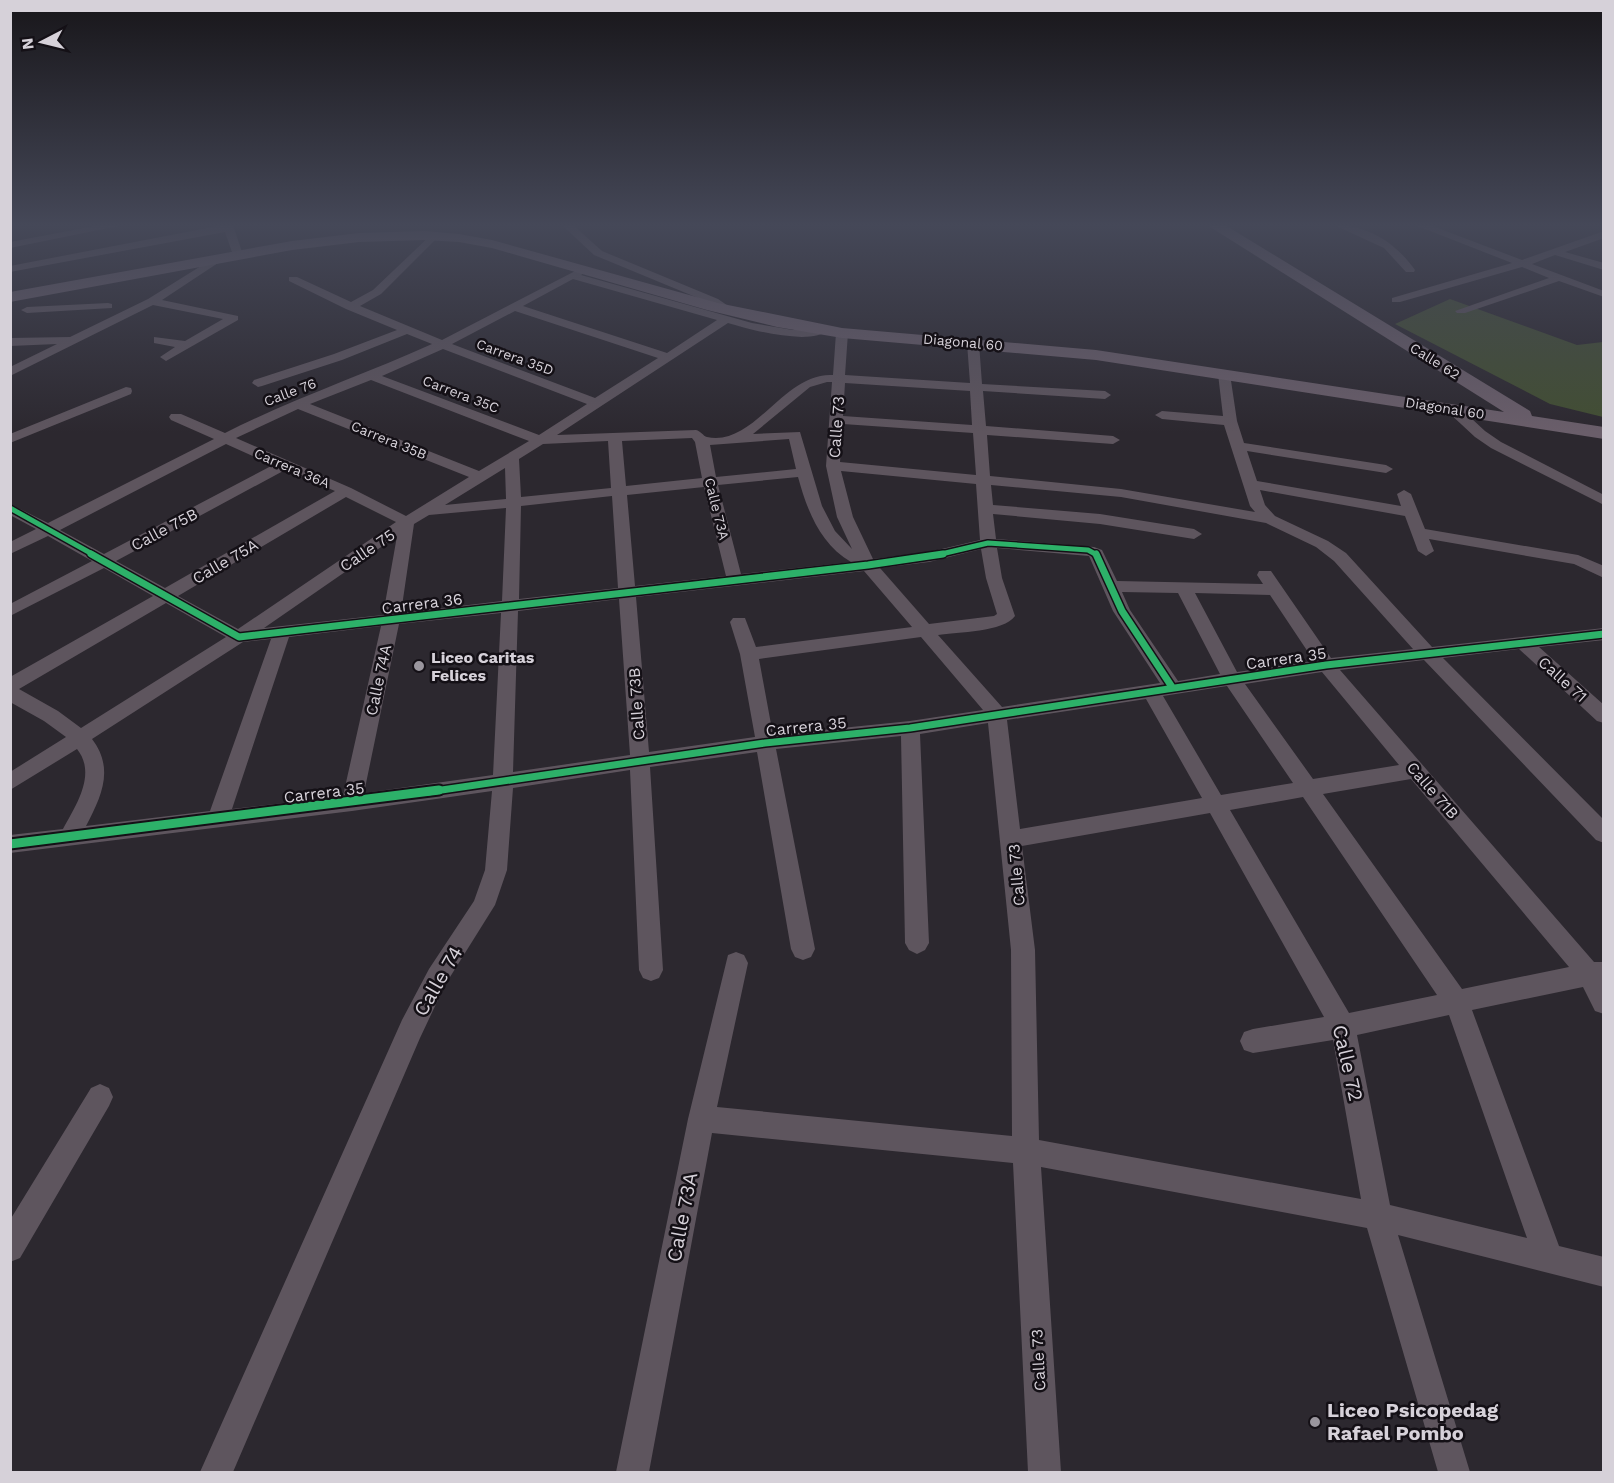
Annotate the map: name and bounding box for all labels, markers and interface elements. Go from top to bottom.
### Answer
north arrow [12,12,72,72]
text: N [17,37,38,51]
street label: Diagonal 60 [923,331,1003,353]
street label: Carrera 35D [474,336,556,378]
street label: Calle 62 [1407,339,1463,383]
street label: Carrera 35C [420,372,502,416]
street label: Calle 76 [262,375,318,409]
street label: Diagonal 60 [1404,394,1486,422]
street label: Calle 73 [825,395,848,459]
street label: Carrera 35B [349,418,429,462]
street label: Carrera 36A [252,445,332,491]
street label: Calle 73A [702,476,732,542]
street label: Calle 75B [128,504,201,555]
street label: Calle 75 [336,525,398,576]
street label: Calle 75A [189,535,262,588]
street label: Carrera 36 [380,589,464,618]
street label: Calle 74A [362,642,395,717]
street label: Carrera 35 [1245,643,1328,674]
place label: Liceo Caritas Felices [431,648,535,685]
street label: Calle 71 [1534,653,1591,706]
marker: Liceo Caritas Felices [412,659,426,673]
street label: Calle 73B [624,667,649,741]
street label: Carrera 35 [765,713,847,740]
street label: Calle 71B [1403,758,1463,823]
street label: Carrera 35 [283,778,365,807]
street label: Calle 73 [1004,843,1029,907]
street label: Calle 74 [408,942,468,1020]
street label: Calle 72 [1328,1022,1368,1104]
street label: Calle 73A [662,1170,702,1264]
street label: Calle 73 [1027,1328,1050,1392]
place label: Liceo Psicopedag Rafael Pombo [1327,1398,1499,1445]
marker: Liceo Psicopedag Rafael Pombo [1308,1415,1322,1429]

